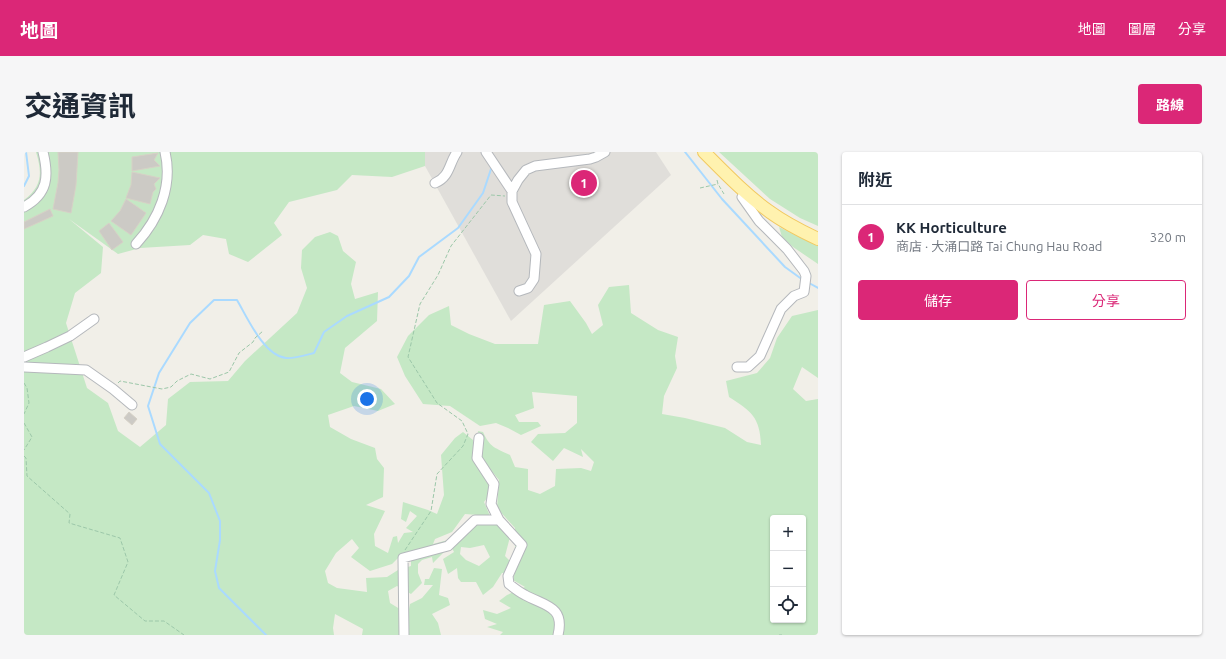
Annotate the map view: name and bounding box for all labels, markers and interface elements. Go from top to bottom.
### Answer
text: 地圖 [20,19,58,41]
text: 地圖 [1078,21,1106,37]
text: 圖層 [1128,21,1156,37]
text: 分享 [1178,21,1206,37]
button: 路線 [1138,84,1202,124]
text: 交通資訊 [24,90,136,121]
pin: 1 [571,168,597,198]
text: 附近 [858,170,892,189]
text: KK Horticulture [896,219,1007,236]
text: 1 [867,230,875,244]
text: 320 m [1150,230,1186,244]
text: 商店 · 大涌口路 Tai Chung Hau Road [896,239,1102,253]
button: 儲存 [858,280,1018,320]
button: 分享 [1026,280,1186,320]
your location [357,389,377,409]
map controls [770,515,806,623]
button: + [770,515,806,551]
button: − [770,551,806,587]
button: locate [770,587,806,623]

